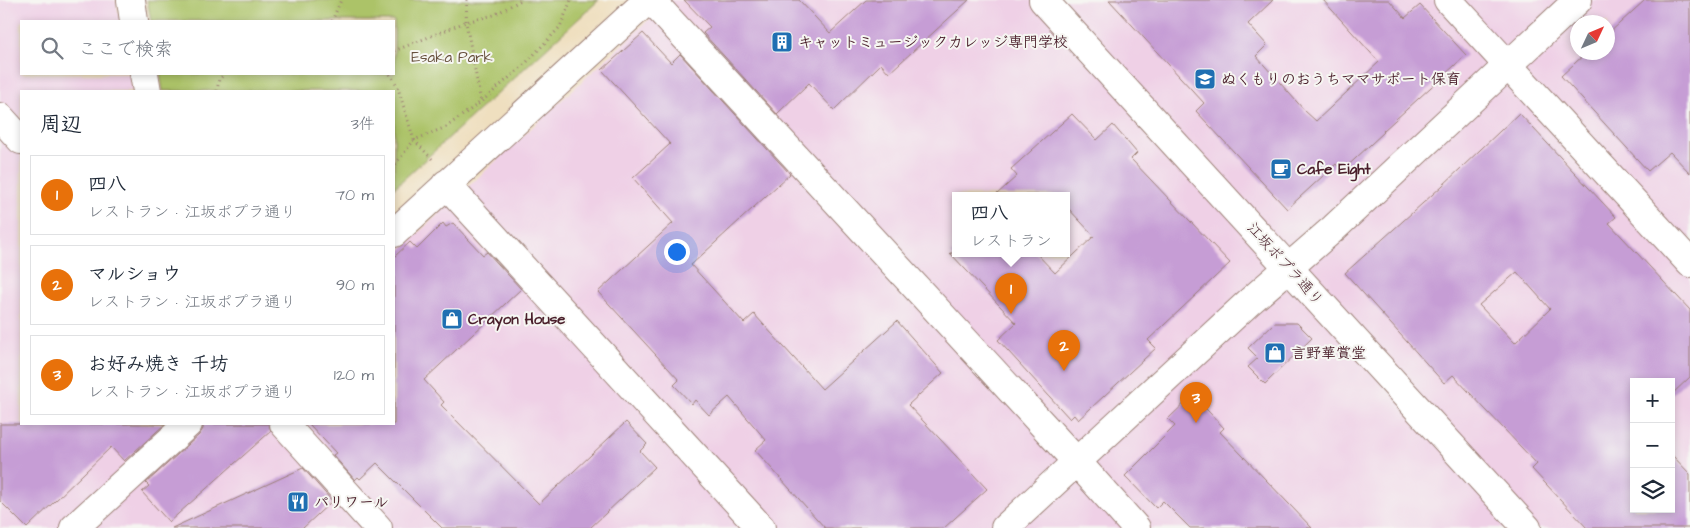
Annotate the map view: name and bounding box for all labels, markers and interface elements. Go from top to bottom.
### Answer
north arrow [1570,15,1615,60]
search box [20,20,395,75]
building icon: キャットミュージックカレッジ専門学校 [770,30,794,54]
place label: キャットミュージックカレッジ専門学校 [798,32,1068,53]
icon: search [38,34,66,62]
text: ここで検索 [78,36,173,63]
park label: Esaka Park [411,47,493,68]
school or university icon: ぬくもりのおうちママサポート保育 [1193,67,1217,91]
place label: ぬくもりのおうちママサポート保育 [1221,69,1461,90]
text: 周辺 [40,110,82,139]
text: 3件 [351,113,375,135]
cafe icon: Cafe Eight [1269,157,1293,181]
place label: Cafe Eight [1297,159,1372,182]
text: 四八 [88,171,126,198]
text: 1 [56,184,58,206]
text: 70 m [335,184,374,206]
popup [952,192,1070,257]
text: 四八 [970,200,1008,227]
text: レストラン · 江坂ポプラ通り [88,201,296,223]
street label: 江坂ポプラ通り [1242,218,1328,310]
text: レストラン [970,230,1052,252]
your location [664,239,690,265]
text: マルショウ [88,261,181,288]
pin: 1 [995,273,1027,314]
text: 2 [52,274,62,296]
text: 90 m [336,274,374,296]
text: レストラン · 江坂ポプラ通り [88,291,296,313]
shop icon: Crayon House [440,307,464,331]
place label: Crayon House [468,309,566,331]
pin: 2 [1048,330,1080,371]
shop icon: 言野華賞堂 [1263,341,1287,365]
place label: 言野華賞堂 [1291,343,1366,364]
text: お好み焼き 千坊 [88,351,229,378]
text: 3 [53,364,61,386]
text: 120 m [334,364,374,386]
map controls [1630,378,1675,513]
button: + [1630,378,1675,423]
text: レストラン · 江坂ポプラ通り [88,381,296,403]
pin: 3 [1180,382,1212,423]
button: − [1630,423,1675,468]
button: layers [1630,468,1675,513]
restaurant icon: パリワール [286,490,310,514]
place label: パリワール [314,492,388,513]

